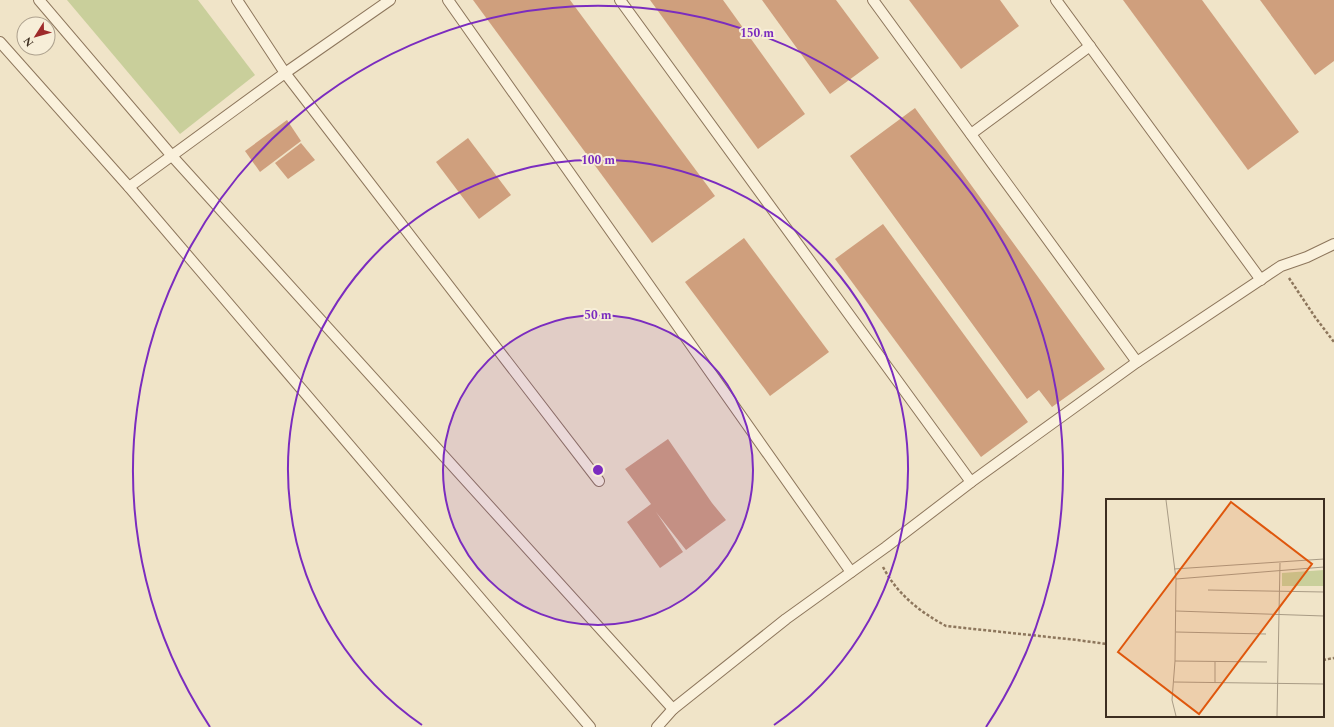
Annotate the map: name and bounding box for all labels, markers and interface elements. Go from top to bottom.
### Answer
north arrow [16,16,56,56]
text: 150 m [740,24,774,43]
text: N [19,33,38,50]
text: 100 m [581,151,615,170]
text: 50 m [584,306,612,325]
centre of rings [591,463,605,477]
inset map [1106,499,1324,717]

